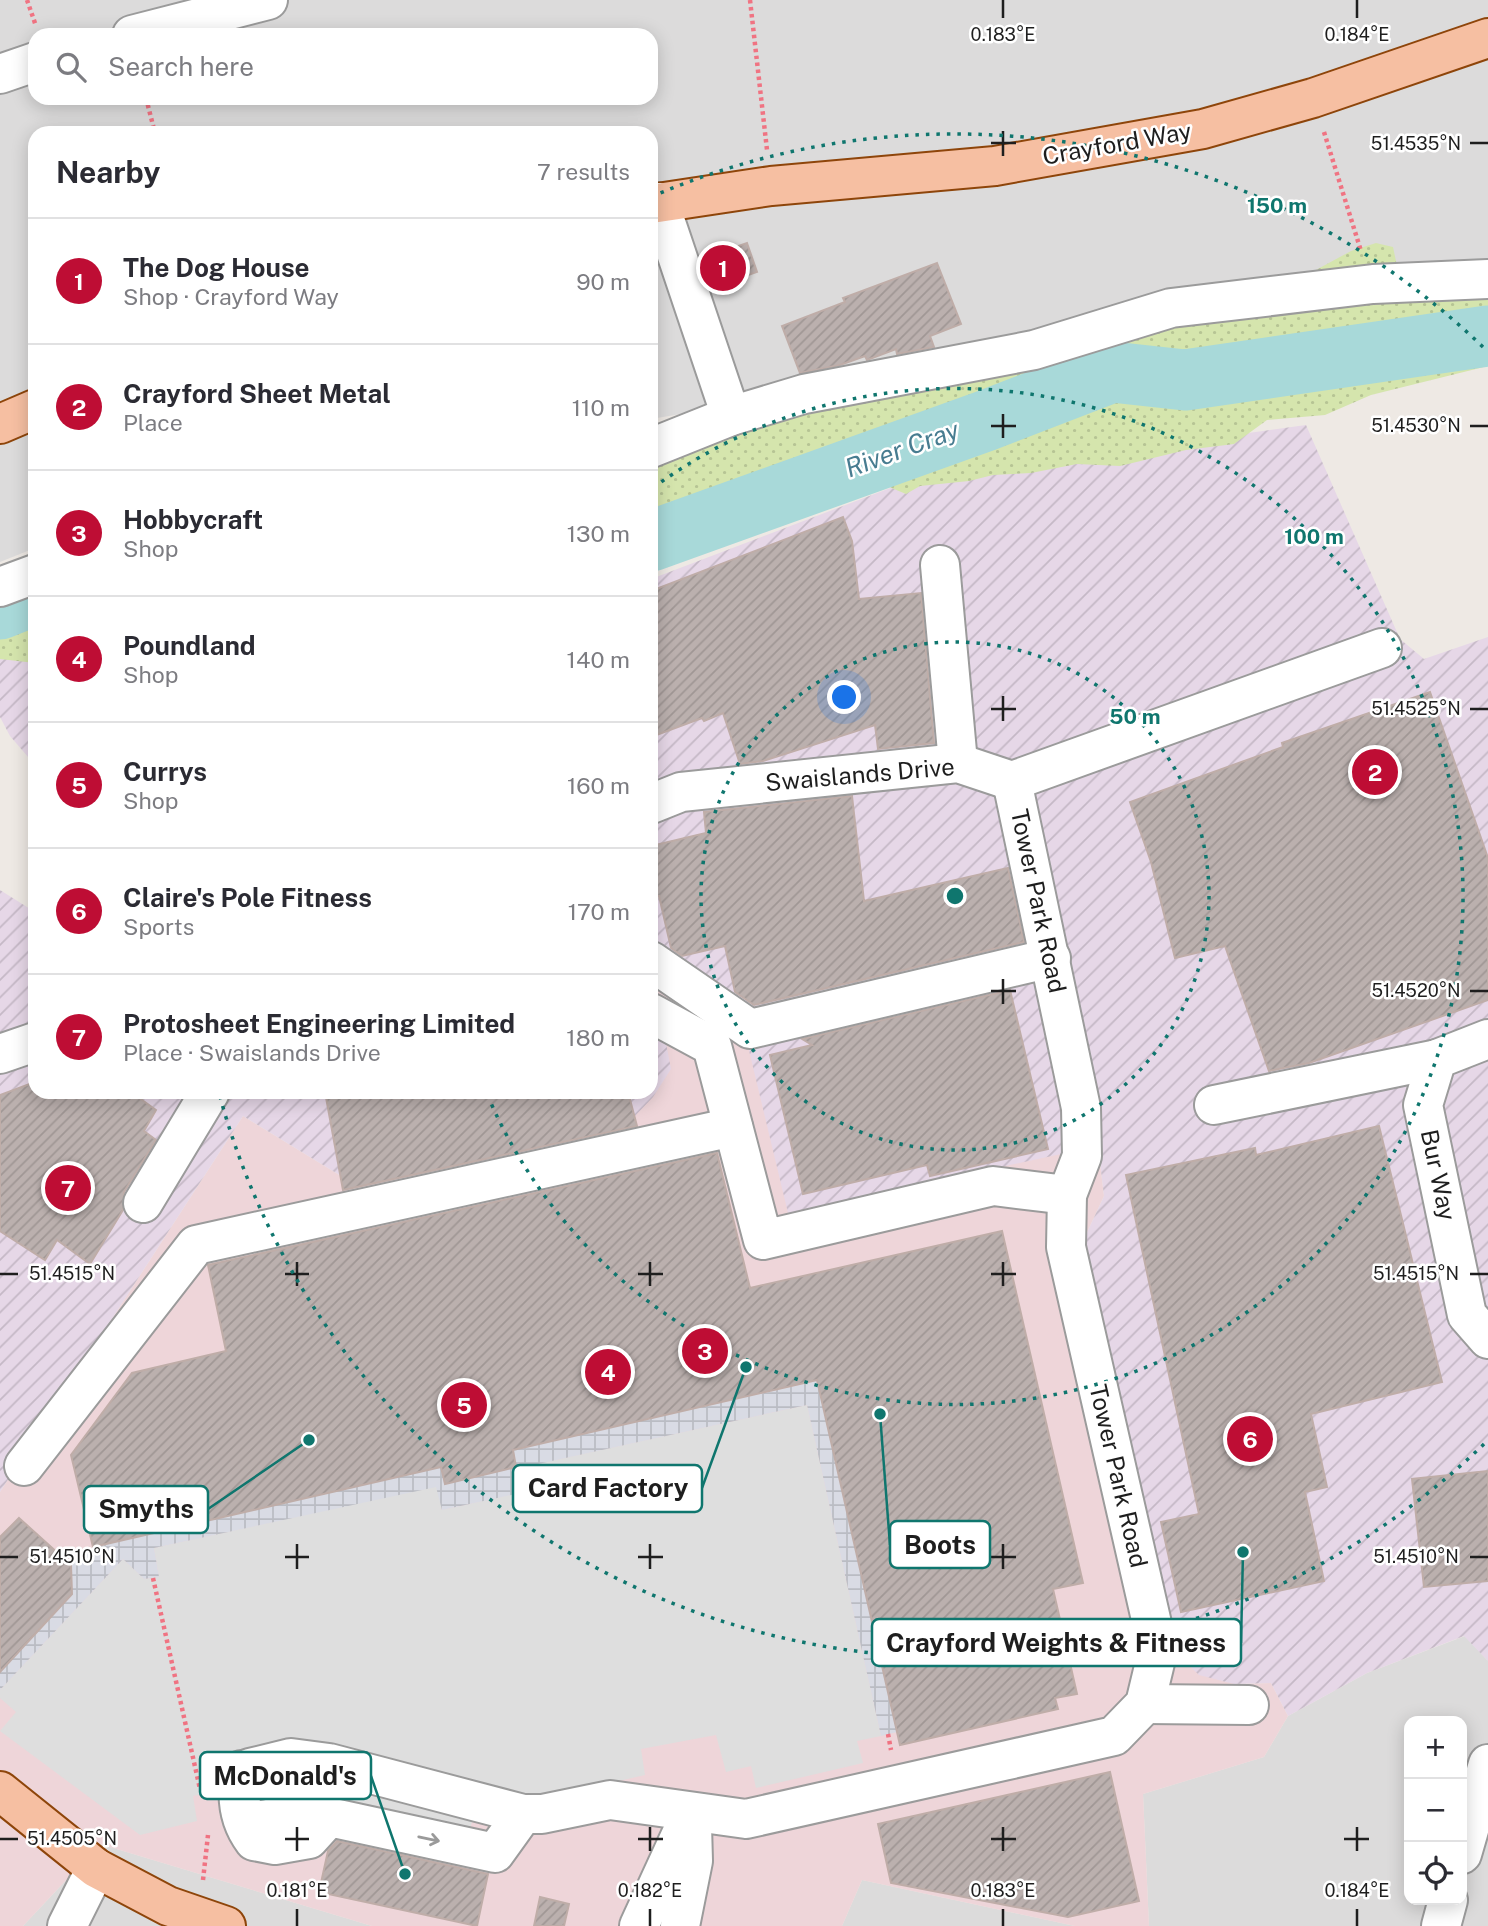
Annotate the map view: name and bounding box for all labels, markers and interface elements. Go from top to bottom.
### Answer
text: 0.183°E [971,24,1035,45]
text: 0.184°E [1325,24,1389,45]
search box [28,28,658,105]
icon: search [52,48,90,86]
text: Search here [108,51,254,82]
street label: Crayford Way [1040,116,1194,170]
text: 51.4535°N [1371,133,1461,154]
text: Nearby [56,154,160,190]
text: 7 results [537,158,630,185]
text: 150 m [1247,193,1307,218]
pin: 1 [700,242,746,294]
text: The Dog House [123,252,310,283]
text: 1 [74,268,84,295]
text: 90 m [576,268,630,295]
text: Shop · Crayford Way [123,283,339,310]
text: Crayford Sheet Metal [123,378,391,409]
text: 2 [72,394,86,421]
text: 110 m [572,394,630,421]
text: Place [123,409,183,436]
water label: River Cray [841,413,964,483]
text: 51.4530°N [1371,415,1461,436]
text: Hobbycraft [123,504,263,535]
text: 3 [71,520,87,547]
text: 130 m [567,520,630,547]
text: 100 m [1284,524,1344,549]
text: Shop [123,535,178,562]
text: Poundland [123,630,256,661]
text: 4 [71,646,87,673]
text: 140 m [567,646,630,673]
text: Shop [123,661,178,688]
your location [827,680,861,714]
text: 51.4525°N [1371,698,1461,719]
text: 50 m [1109,704,1161,729]
pin: 2 [1352,746,1398,798]
street label: Swaislands Drive [764,752,956,796]
text: Currys [123,756,207,787]
text: 5 [71,772,87,799]
text: 160 m [567,772,630,799]
text: Shop [123,787,178,814]
street label: Tower Park Road [1006,806,1072,995]
text: Claire's Pole Fitness [123,882,372,913]
centre of rings [943,884,967,908]
text: 6 [71,898,87,925]
text: 170 m [568,898,630,925]
text: Sports [123,913,194,940]
text: 51.4520°N [1371,980,1461,1001]
text: Protosheet Engineering Limited [123,1008,515,1039]
text: 7 [72,1024,86,1051]
text: 180 m [566,1024,630,1051]
text: Place · Swaislands Drive [123,1039,381,1066]
street label: Bur Way [1416,1127,1462,1223]
pin: 7 [45,1162,91,1214]
text: 51.4515°N [29,1263,115,1284]
text: 51.4515°N [1373,1263,1459,1284]
pin: 3 [682,1325,728,1377]
pin: 4 [585,1346,631,1398]
pin: 5 [441,1379,487,1431]
street label: Tower Park Road [1084,1381,1154,1570]
pin: 6 [1227,1413,1273,1465]
callout: Card Factory [513,1465,702,1512]
text: Card Factory [528,1472,689,1503]
callout: Smyths [84,1486,208,1533]
text: Smyths [98,1493,194,1524]
callout: Boots [890,1521,990,1568]
text: Boots [904,1529,976,1560]
text: 51.4510°N [29,1546,115,1567]
text: 51.4510°N [1373,1546,1459,1567]
callout: Crayford Weights & Fitness [872,1619,1241,1666]
text: Crayford Weights & Fitness [886,1627,1226,1658]
map controls [1404,1716,1467,1905]
button: + [1404,1716,1467,1779]
callout: McDonald's [200,1752,371,1799]
text: McDonald's [213,1760,357,1791]
button: − [1404,1779,1467,1842]
text: 51.4505°N [27,1828,117,1849]
one-way arrow [417,1832,440,1846]
button: locate [1404,1842,1467,1905]
text: 0.181°E [267,1880,327,1901]
text: 0.182°E [618,1880,682,1901]
text: 0.183°E [971,1880,1035,1901]
text: 0.184°E [1325,1880,1389,1901]

